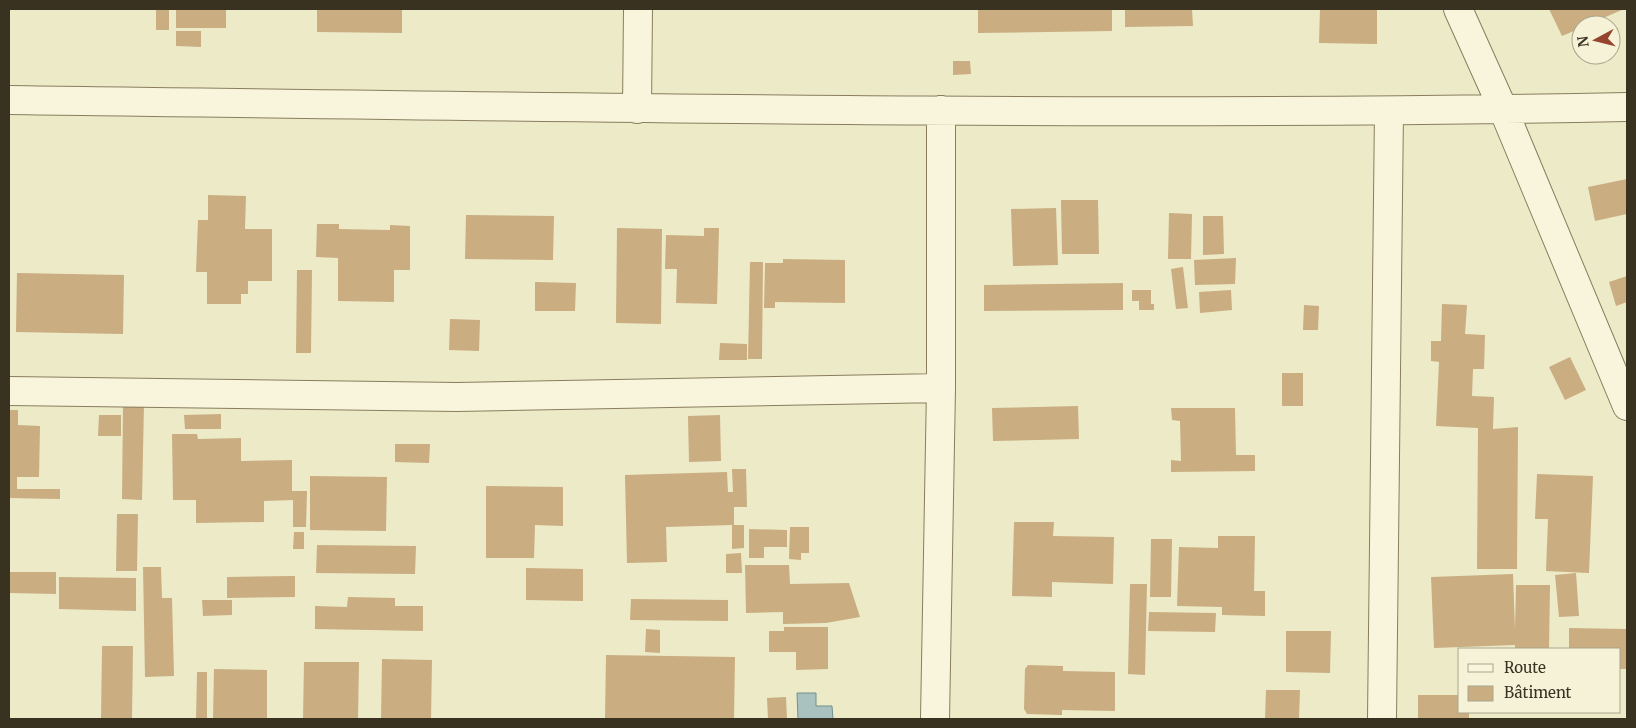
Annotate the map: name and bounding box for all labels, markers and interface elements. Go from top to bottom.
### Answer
north arrow [1571,15,1621,65]
text: N [1573,35,1593,48]
legend [1458,648,1621,713]
text: Route [1504,658,1546,677]
text: Bâtiment [1504,683,1572,702]

